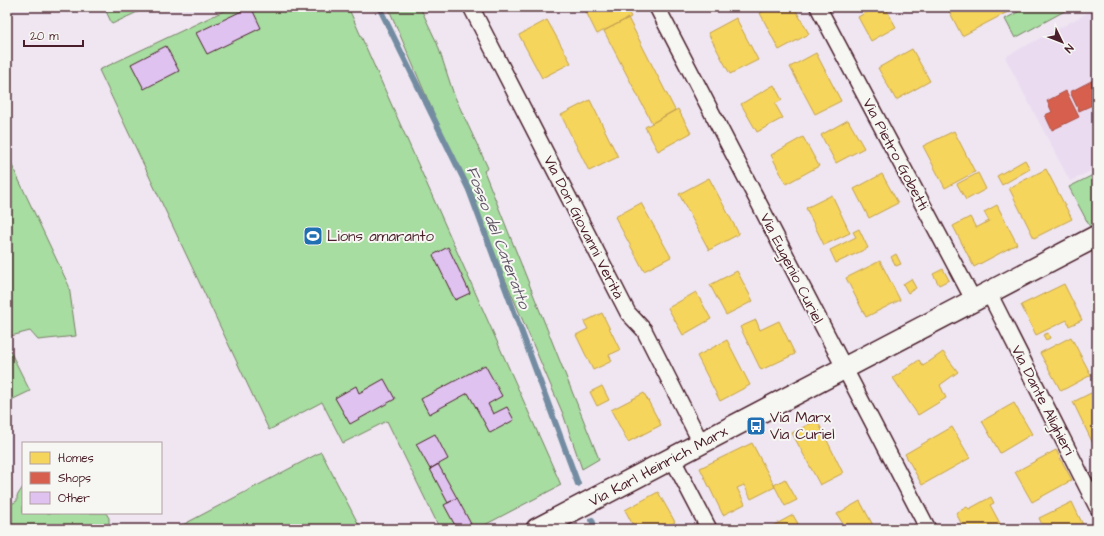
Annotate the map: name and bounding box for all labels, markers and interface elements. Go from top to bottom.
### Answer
scale bar [24,22,83,48]
north arrow [1042,22,1082,62]
text: 20 m [30,28,59,45]
text: N [1061,41,1077,56]
street label: Via Pietro Gobetti [857,95,934,214]
street label: Via Don Giovanni Verità [538,152,629,303]
water label: Fosso del Cateratto [461,163,536,313]
street label: Via Eugenio Curiel [754,209,828,327]
sports icon: Lions amaranto [302,225,324,247]
place label: Lions amaranto [327,226,435,247]
street label: Via Dante Alighieri [1005,342,1080,460]
place label: Via Marx Via Curiel [770,407,835,445]
bus stop icon: Via Marx Via Curiel [745,415,767,437]
street label: Via Karl Heinrich Marx [585,420,732,512]
legend [22,442,162,514]
text: Homes [58,450,94,467]
text: Shops [58,470,91,487]
text: Other [58,490,90,507]

